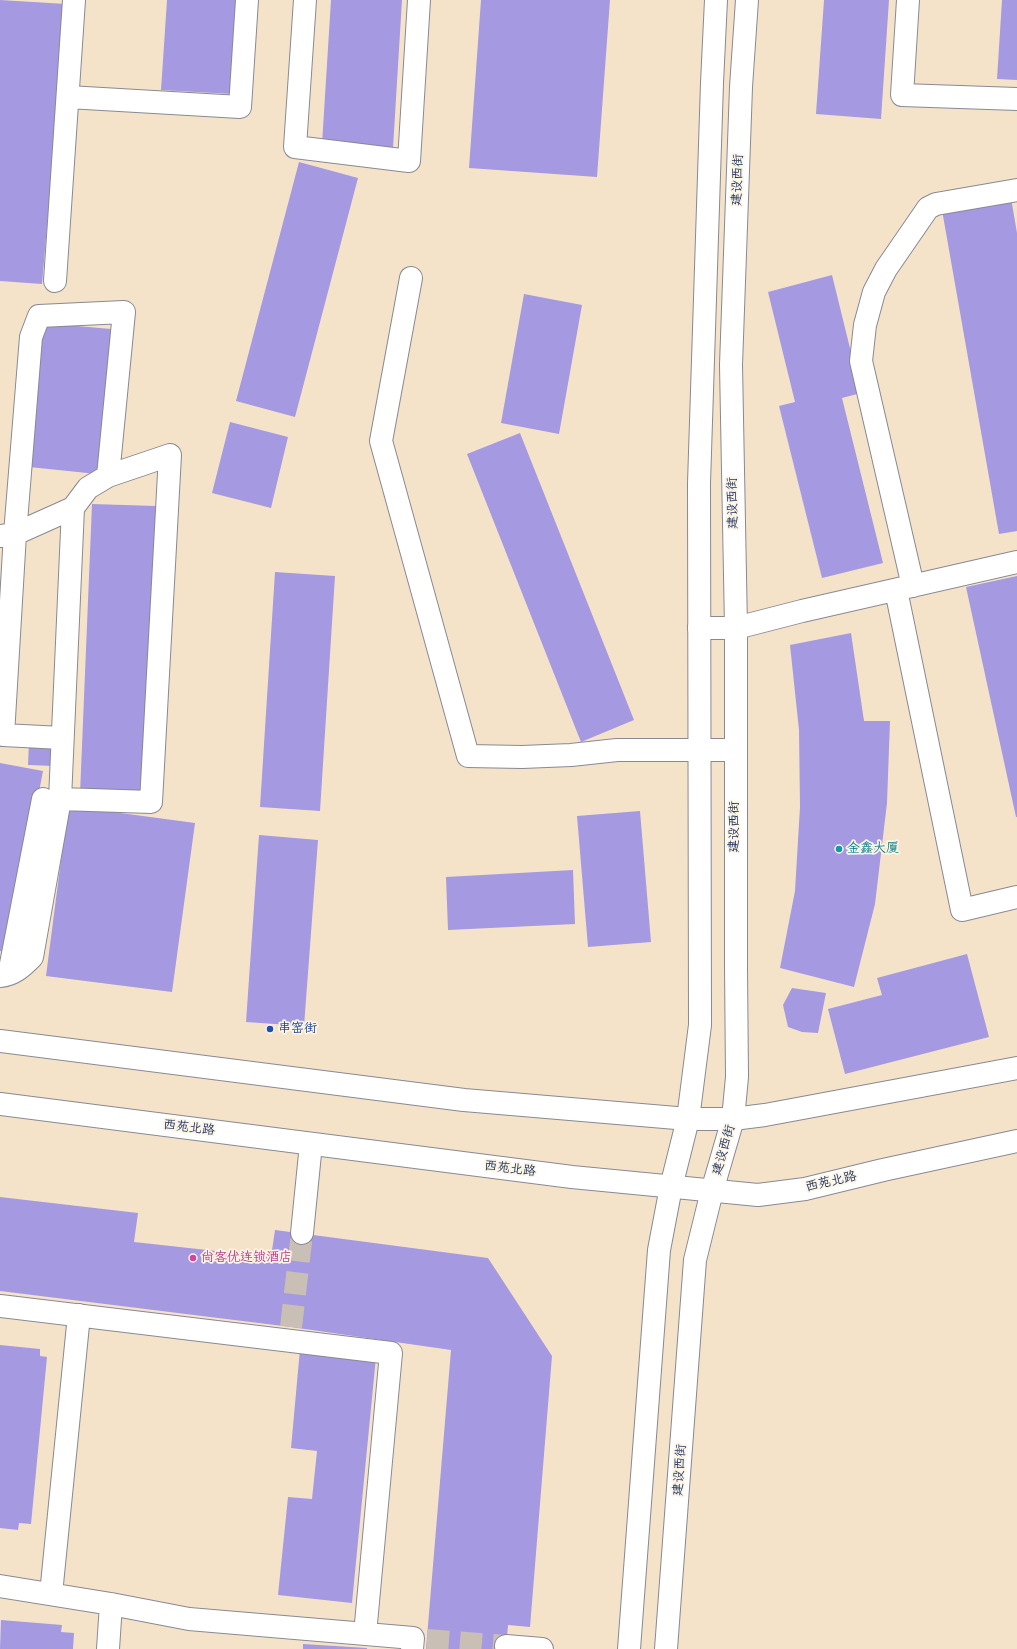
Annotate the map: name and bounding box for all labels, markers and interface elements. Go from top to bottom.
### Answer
street label: 建设西街 [729,154,747,206]
street label: 建设西街 [725,477,741,529]
street label: 建设西街 [727,801,743,853]
place label: 金鑫大厦 [847,841,899,857]
marker: 金鑫大厦 [834,844,844,854]
place label: 串窑街 [278,1021,317,1037]
marker: 串窑街 [265,1024,275,1034]
street label: 西苑北路 [162,1117,216,1139]
street label: 建设西街 [709,1123,739,1177]
street label: 西苑北路 [483,1158,537,1180]
street label: 西苑北路 [804,1169,858,1195]
place label: 尚客优连锁酒店 [201,1250,292,1266]
marker: 尚客优连锁酒店 [188,1253,198,1263]
street label: 建设西街 [670,1444,690,1496]

